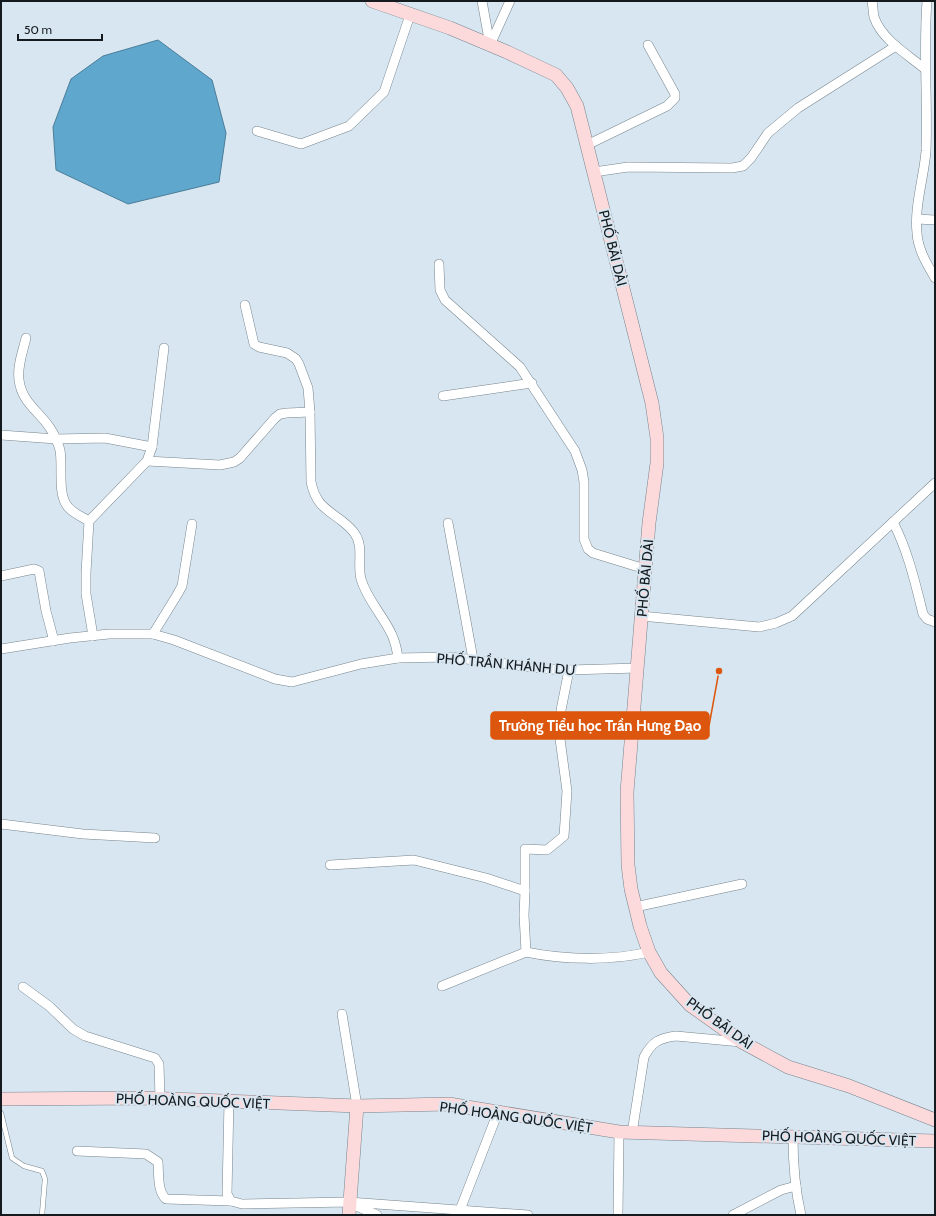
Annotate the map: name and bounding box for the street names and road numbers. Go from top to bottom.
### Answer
street label: PHỐ BÃI DÀI [595,208,632,288]
street label: PHỐ BÃI DÀI [632,538,657,618]
street label: PHỐ TRẦN KHÁNH DƯ [436,648,577,679]
street label: PHỐ BÃI DÀI [683,992,757,1053]
street label: PHỐ HOÀNG QUỐC VIỆT [116,1088,271,1113]
street label: PHỐ HOÀNG QUỐC VIỆT [438,1096,594,1137]
street label: PHỐ HOÀNG QUỐC VIỆT [762,1125,917,1150]

